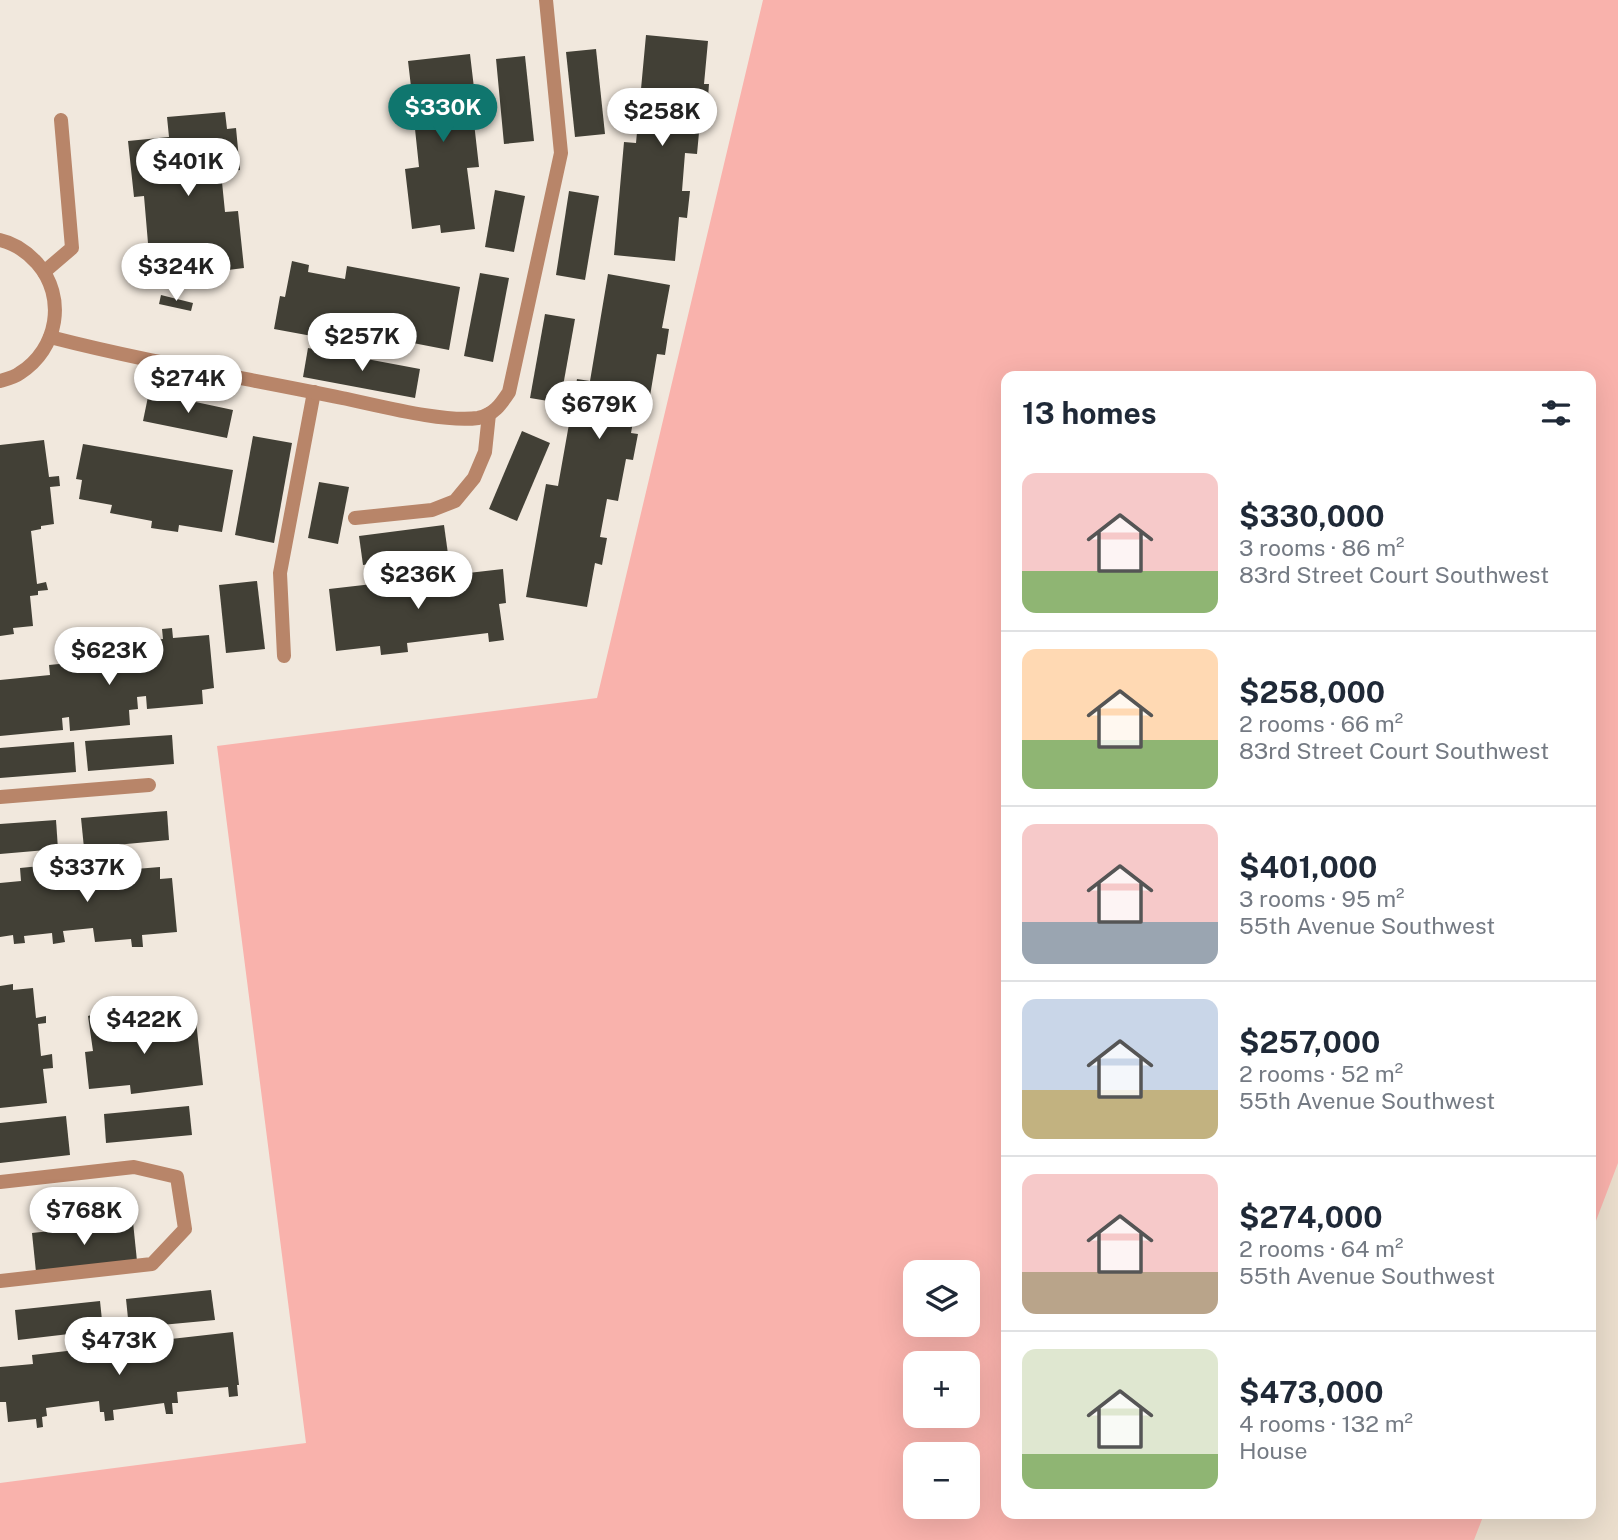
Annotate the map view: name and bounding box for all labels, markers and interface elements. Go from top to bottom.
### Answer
pin: $330K [394,85,492,144]
pin: $258K [613,88,711,148]
text: $330K [404,93,482,120]
text: $258K [623,97,701,124]
pin: $401K [139,138,237,198]
text: $401K [152,147,224,174]
pin: $324K [127,244,225,303]
text: $324K [137,252,215,279]
pin: $257K [313,314,411,373]
text: $257K [324,322,400,349]
pin: $274K [139,356,237,415]
text: $274K [150,364,226,391]
pin: $679K [550,382,648,441]
text: $679K [561,390,637,417]
icon: filters [1537,394,1575,432]
text: 13 homes [1022,395,1157,431]
text: $330,000 [1239,498,1385,534]
icon: home [1078,501,1162,585]
text: 3 rooms · 86 m² [1239,534,1405,561]
pin: $236K [369,552,467,611]
text: $236K [379,560,457,587]
text: 83rd Street Court Southwest [1239,561,1549,588]
pin: $623K [60,628,158,687]
text: $623K [70,636,148,663]
text: $258,000 [1239,674,1385,710]
icon: home [1078,677,1162,761]
text: 2 rooms · 66 m² [1239,710,1403,737]
text: 83rd Street Court Southwest [1239,737,1549,764]
pin: $337K [38,844,136,904]
text: $401,000 [1239,849,1377,885]
icon: home [1078,852,1162,936]
text: $337K [49,853,125,880]
text: 3 rooms · 95 m² [1239,885,1405,912]
text: 55th Avenue Southwest [1239,912,1495,939]
pin: $422K [95,996,193,1056]
text: $422K [106,1005,182,1032]
text: $257,000 [1239,1024,1380,1060]
icon: home [1078,1027,1162,1111]
text: 2 rooms · 52 m² [1239,1060,1403,1087]
text: 55th Avenue Southwest [1239,1087,1495,1114]
pin: $768K [35,1188,133,1247]
text: $768K [46,1196,122,1223]
text: $274,000 [1239,1199,1383,1235]
icon: home [1078,1202,1162,1286]
text: 2 rooms · 64 m² [1239,1235,1403,1262]
map controls [903,1260,980,1519]
button: layers [903,1260,980,1337]
text: 55th Avenue Southwest [1239,1262,1495,1289]
pin: $473K [70,1318,168,1377]
text: $473K [81,1326,157,1353]
button: + [903,1351,980,1428]
text: $473,000 [1239,1374,1384,1410]
icon: home [1078,1377,1162,1461]
text: 4 rooms · 132 m² [1239,1410,1413,1437]
text: House [1239,1437,1307,1464]
button: − [903,1442,980,1519]

